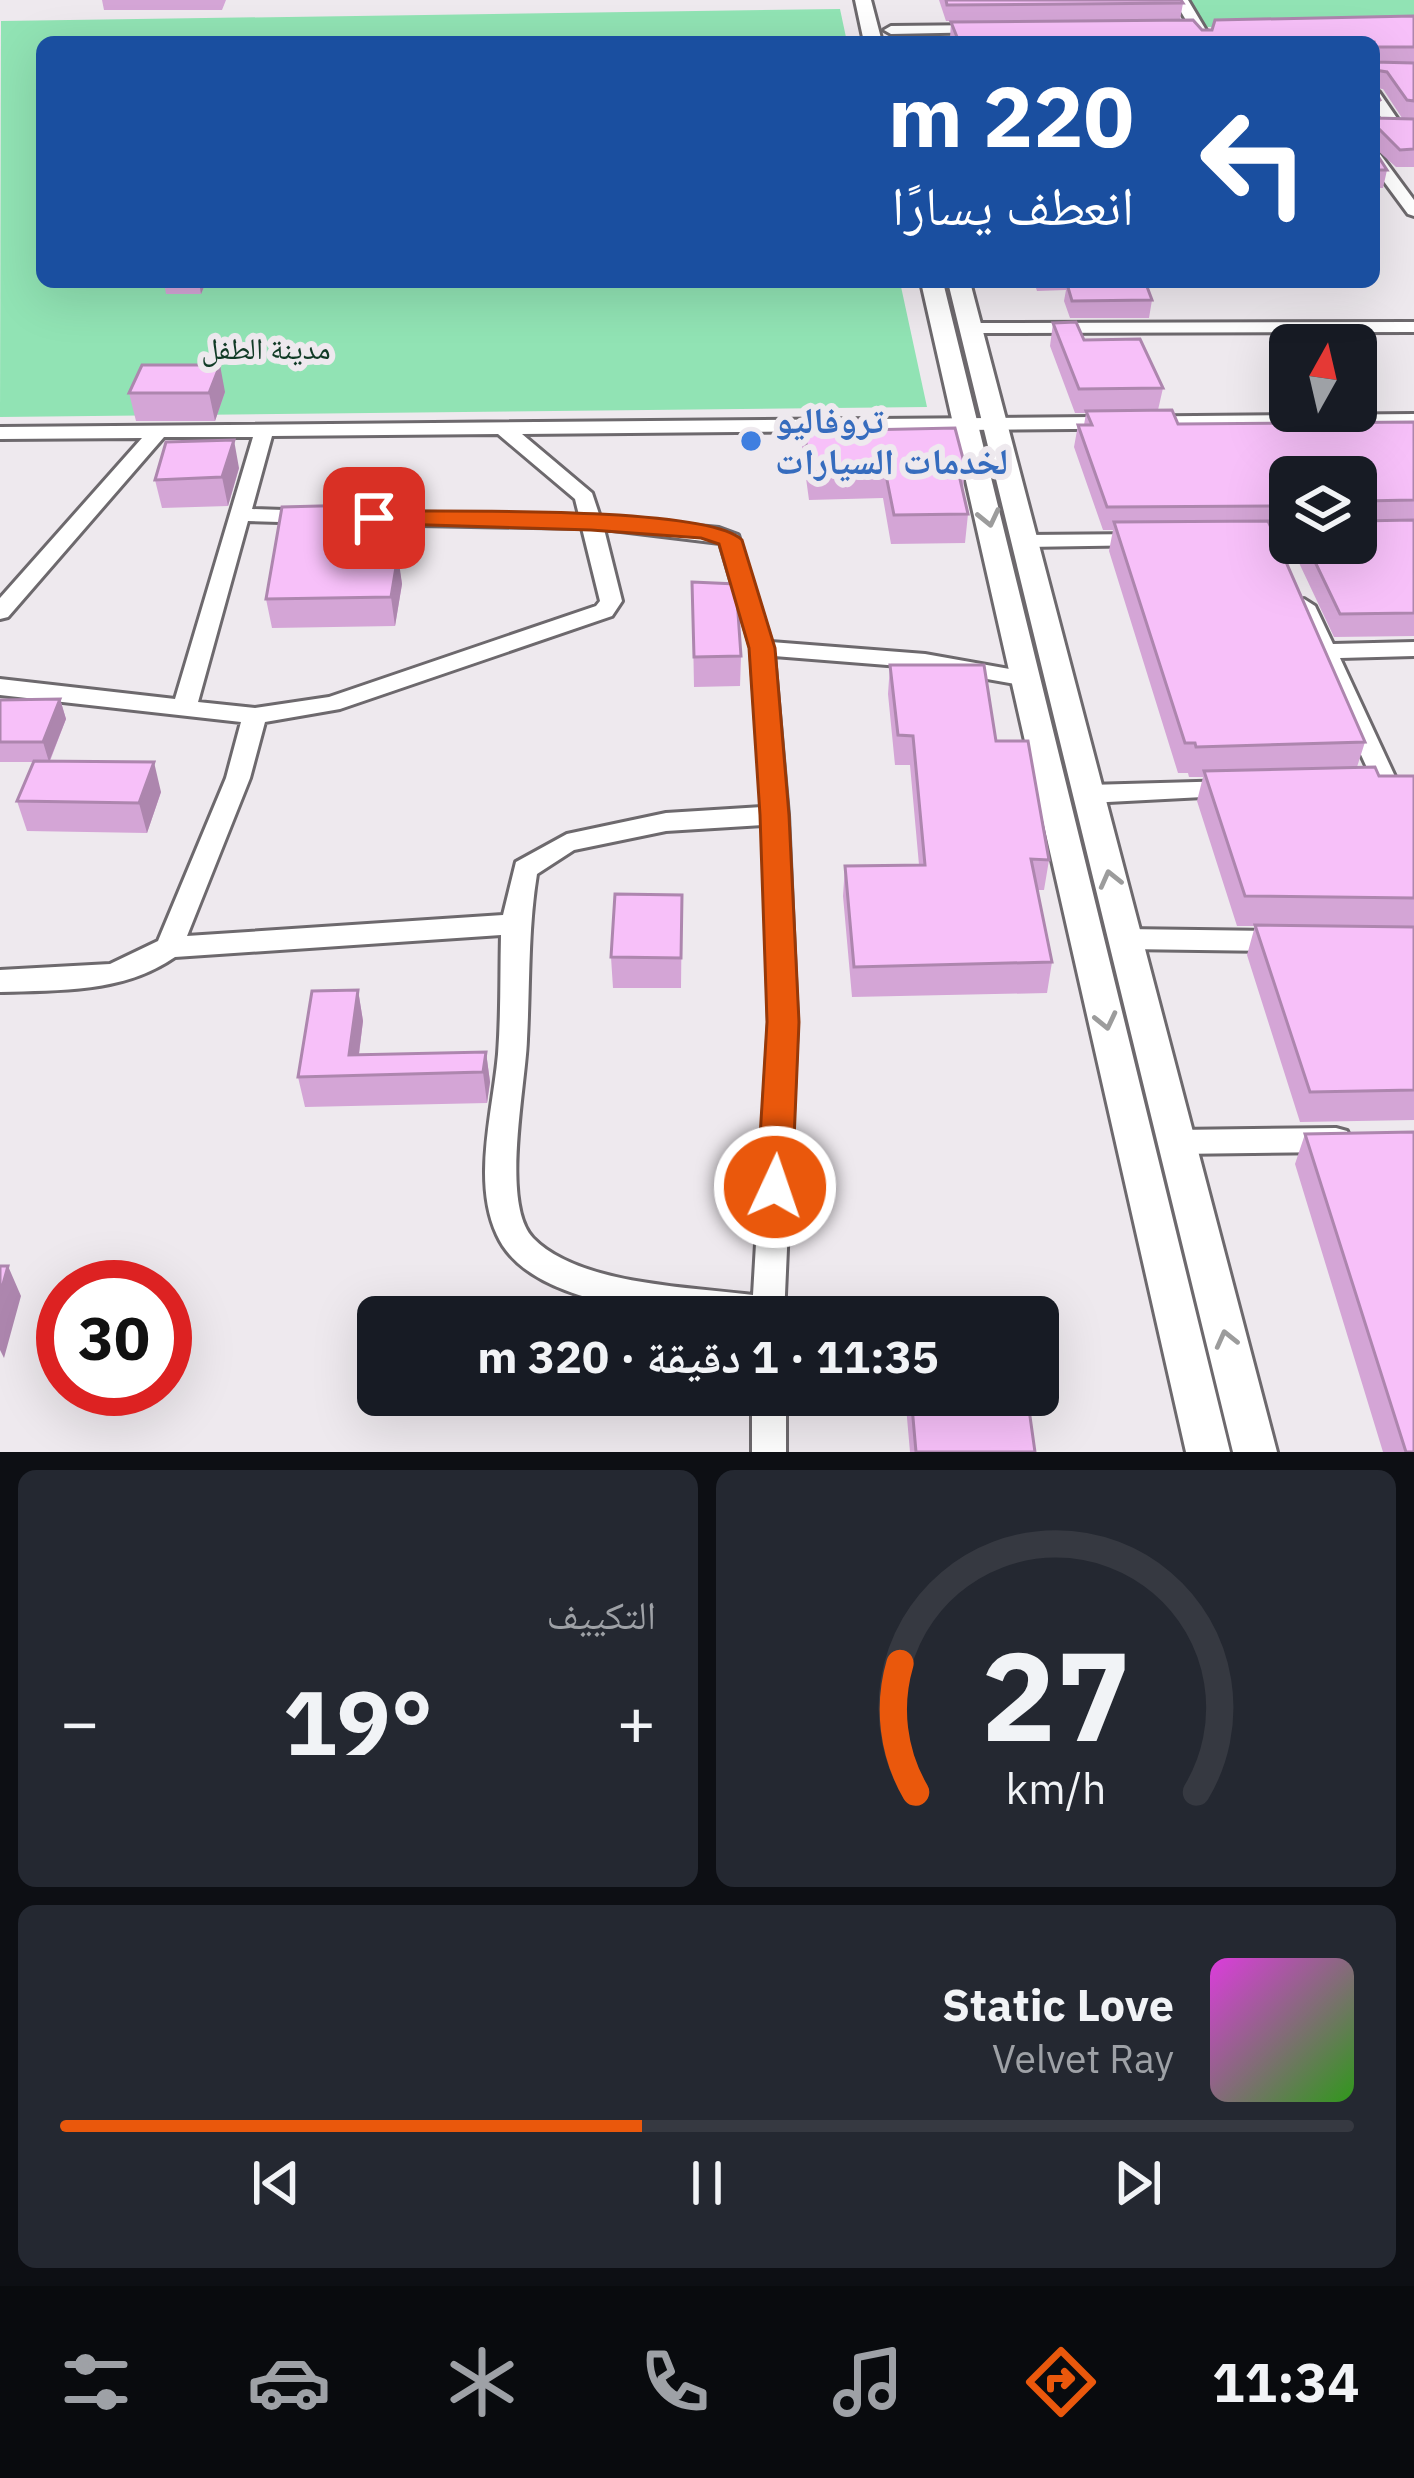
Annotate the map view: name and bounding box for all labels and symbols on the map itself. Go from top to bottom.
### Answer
north arrow [1269,324,1377,432]
park label: مدينة الطفل [201,328,331,367]
place label: تروفاليو لخدمات السيارات [775,396,1008,484]
marker: تروفاليو لخدمات السيارات [738,428,764,454]
pin [323,467,425,569]
one-way arrow [975,508,1000,528]
one-way arrow [1100,869,1125,890]
one-way arrow [1092,1010,1117,1030]
position arrow [712,1124,838,1250]
speed limit sign: 30 [36,1260,192,1416]
one-way arrow [1216,1329,1241,1349]

